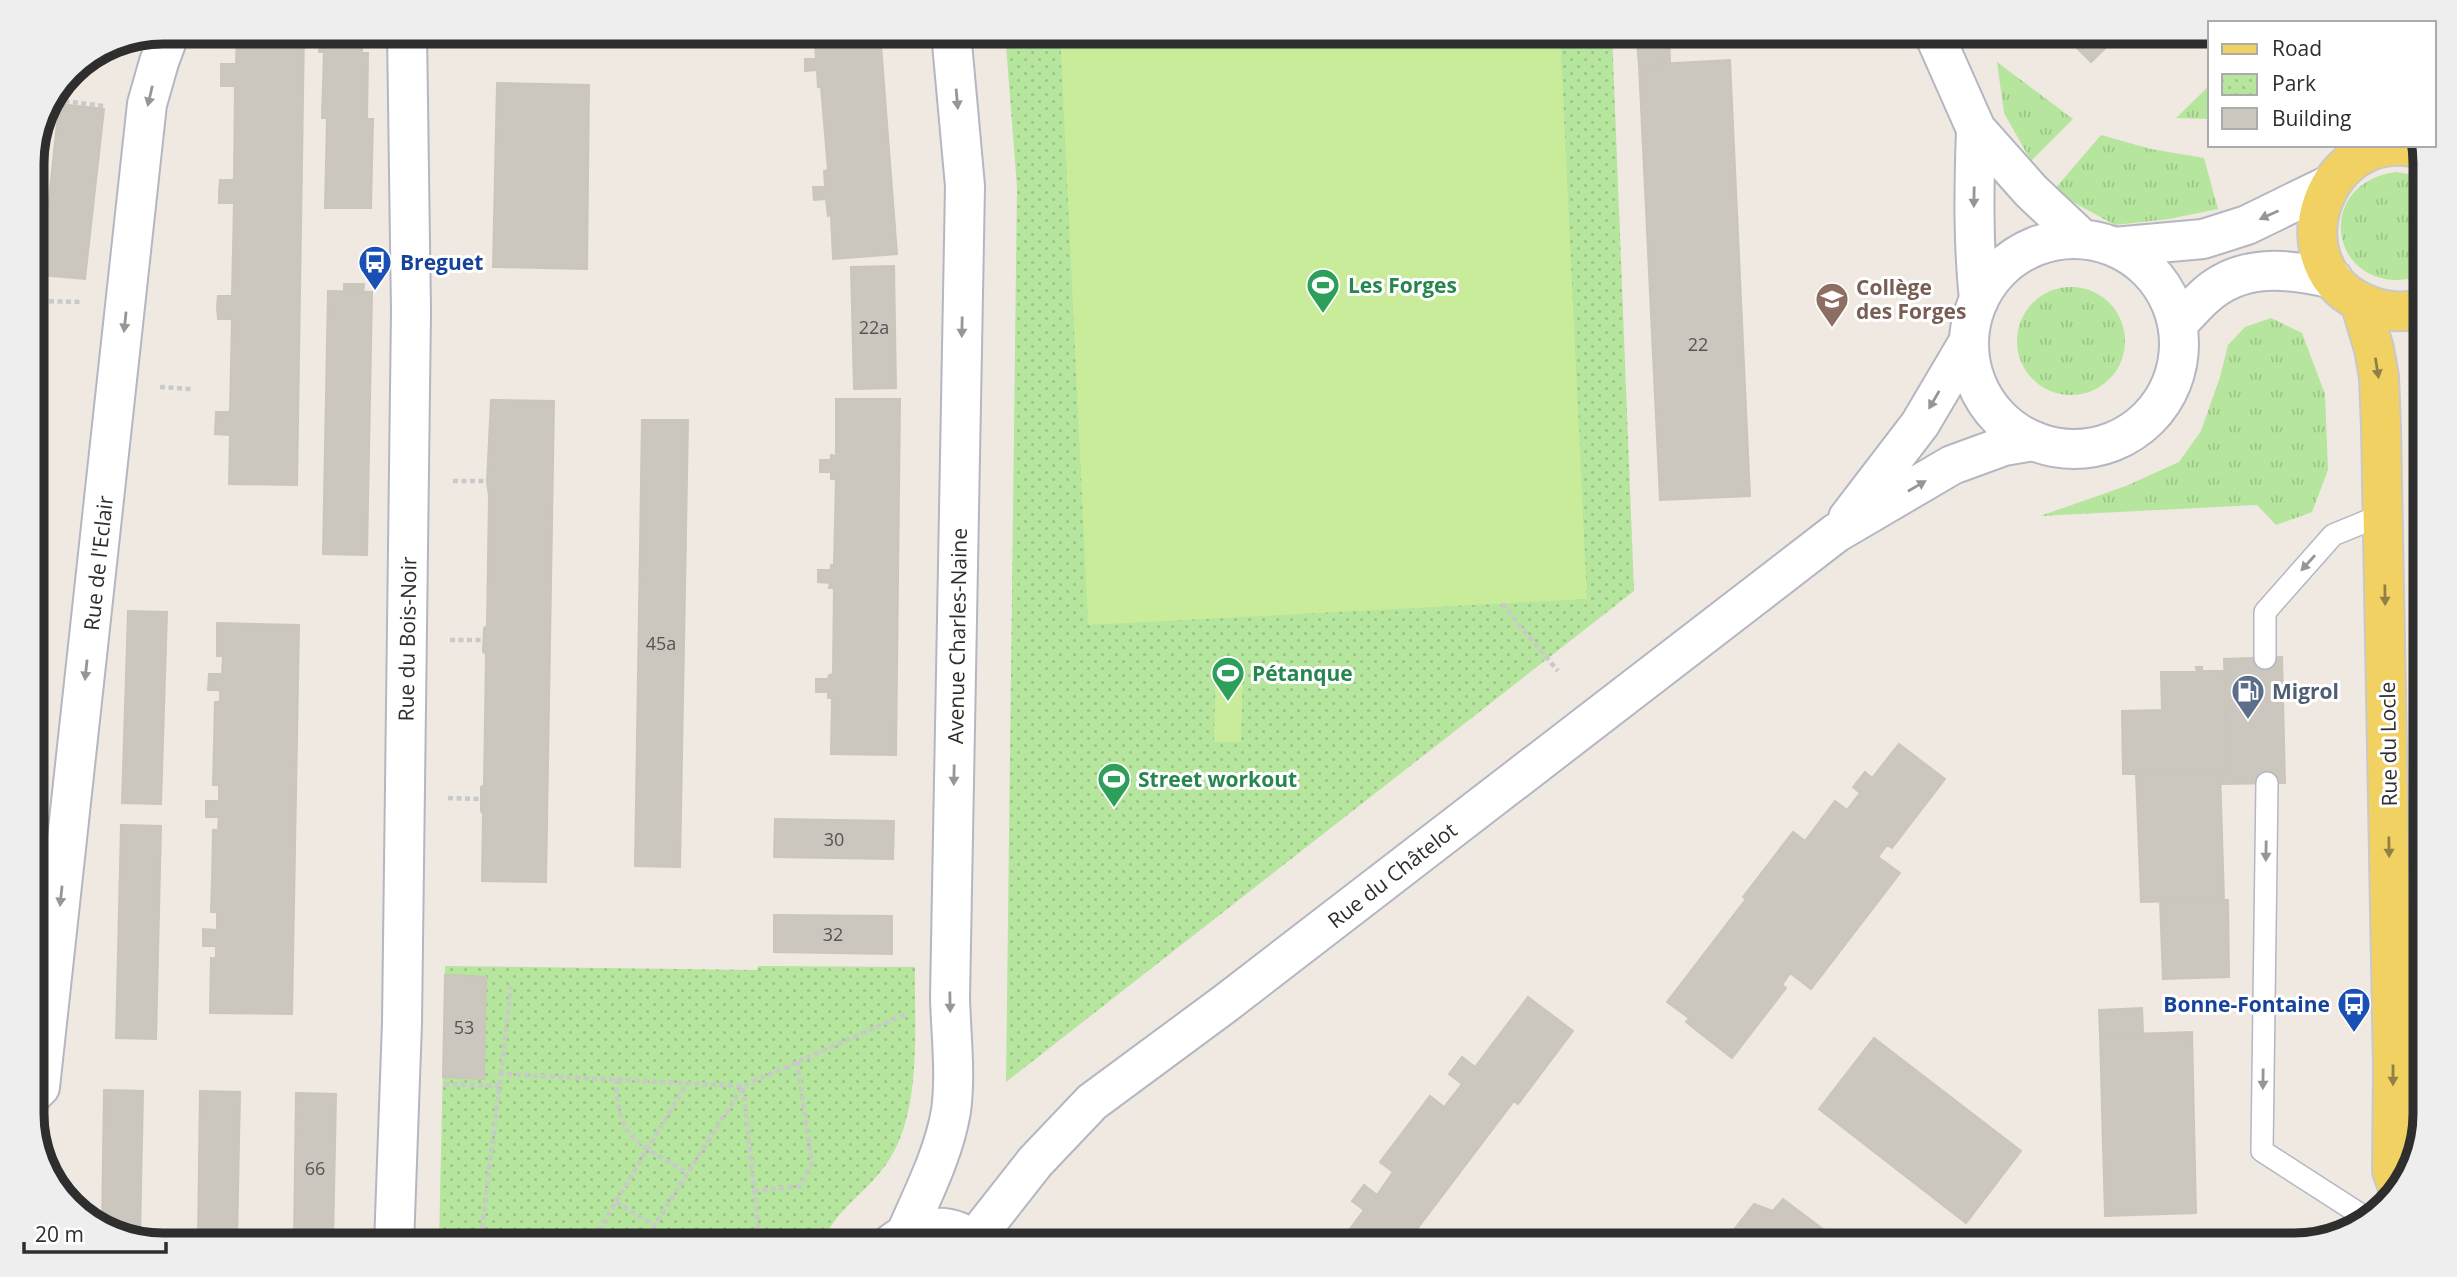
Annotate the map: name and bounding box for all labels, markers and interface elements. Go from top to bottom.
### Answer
legend [2208,21,2436,147]
text: Road [2272,34,2322,62]
text: Park [2272,69,2316,97]
one-way arrow [144,85,155,107]
one-way arrow [952,89,963,111]
text: Building [2272,104,2351,132]
one-way arrow [1968,186,1980,208]
one-way arrow [2258,210,2279,221]
bus stop icon: Breguet [356,243,394,292]
place label: Breguet [400,248,483,276]
sports icon: Les Forges [1304,266,1342,315]
place label: Les Forges [1348,271,1457,299]
place label: Collège des Forges [1856,273,1966,325]
school or university icon: Collège des Forges [1813,280,1851,329]
one-way arrow [119,312,130,334]
house number: 22a [859,315,889,339]
one-way arrow [957,316,968,338]
house number: 22 [1688,332,1708,356]
one-way arrow [2372,357,2383,379]
one-way arrow [1928,390,1940,409]
one-way arrow [1907,480,1926,493]
street label: Rue de l'Eclair [77,494,119,632]
street label: Avenue Charles-Naine [941,528,973,744]
one-way arrow [2301,555,2316,572]
street label: Rue du Bois-Noir [392,556,422,722]
one-way arrow [2380,584,2391,606]
house number: 45a [646,631,676,655]
sports icon: Pétanque [1209,654,1247,703]
one-way arrow [81,659,92,681]
place label: Pétanque [1252,659,1353,687]
fuel station icon: Migrol [2229,672,2267,721]
place label: Migrol [2272,677,2339,705]
street label: Rue du Locle [2373,681,2403,807]
sports icon: Street workout [1095,760,1133,809]
one-way arrow [949,764,960,786]
place label: Street workout [1138,765,1297,793]
street label: Rue du Châtelot [1322,816,1462,934]
house number: 30 [824,827,844,851]
one-way arrow [2384,836,2395,858]
one-way arrow [2260,841,2272,863]
one-way arrow [56,886,67,908]
house number: 32 [823,922,843,946]
bus stop icon: Bonne-Fontaine [2335,985,2373,1034]
place label: Bonne-Fontaine [2163,990,2330,1018]
one-way arrow [944,991,956,1013]
house number: 53 [454,1015,474,1039]
one-way arrow [2387,1064,2399,1086]
one-way arrow [2257,1068,2269,1090]
house number: 66 [305,1156,325,1180]
scale bar [24,1210,166,1254]
text: 20 m [35,1220,84,1248]

